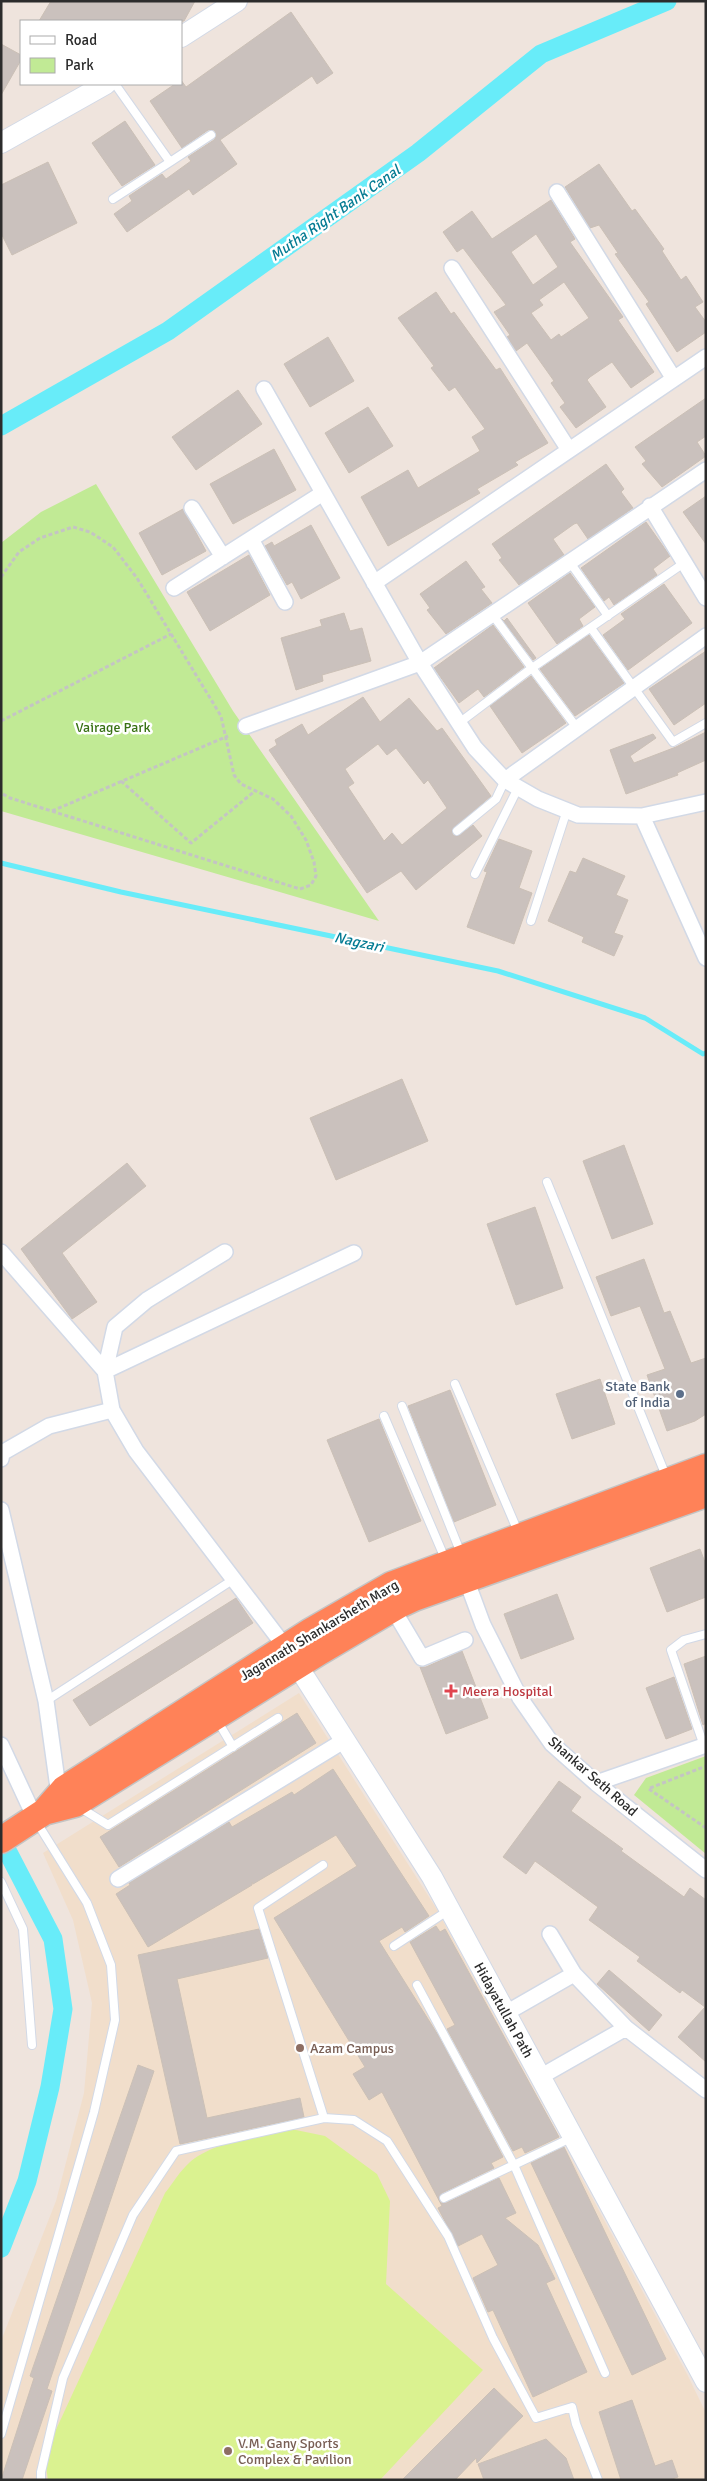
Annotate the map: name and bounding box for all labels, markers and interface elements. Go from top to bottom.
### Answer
legend [20,20,182,85]
text: Road [65,31,97,49]
text: Park [65,56,94,74]
water label: Mutha Right Bank Canal [266,160,405,265]
park label: Vairage Park [76,719,150,736]
water label: Nagzari [333,928,387,956]
place label: State Bank of India [605,1378,670,1411]
marker: State Bank of India [674,1388,686,1400]
street label: Jagannath Shankarsheth Marg [237,1576,402,1685]
place label: Meera Hospital [462,1683,553,1700]
marker: Meera Hospital [444,1684,458,1698]
street label: Shankar Seth Road [545,1733,641,1820]
street label: Hidayatullah Path [470,1960,537,2061]
place label: Azam Campus [310,2040,394,2057]
marker: Azam Campus [294,2042,306,2054]
place label: V.M. Gany Sports Complex & Pavilion [238,2435,352,2468]
marker: V.M. Gany Sports Complex & Pavilion [222,2445,234,2457]

